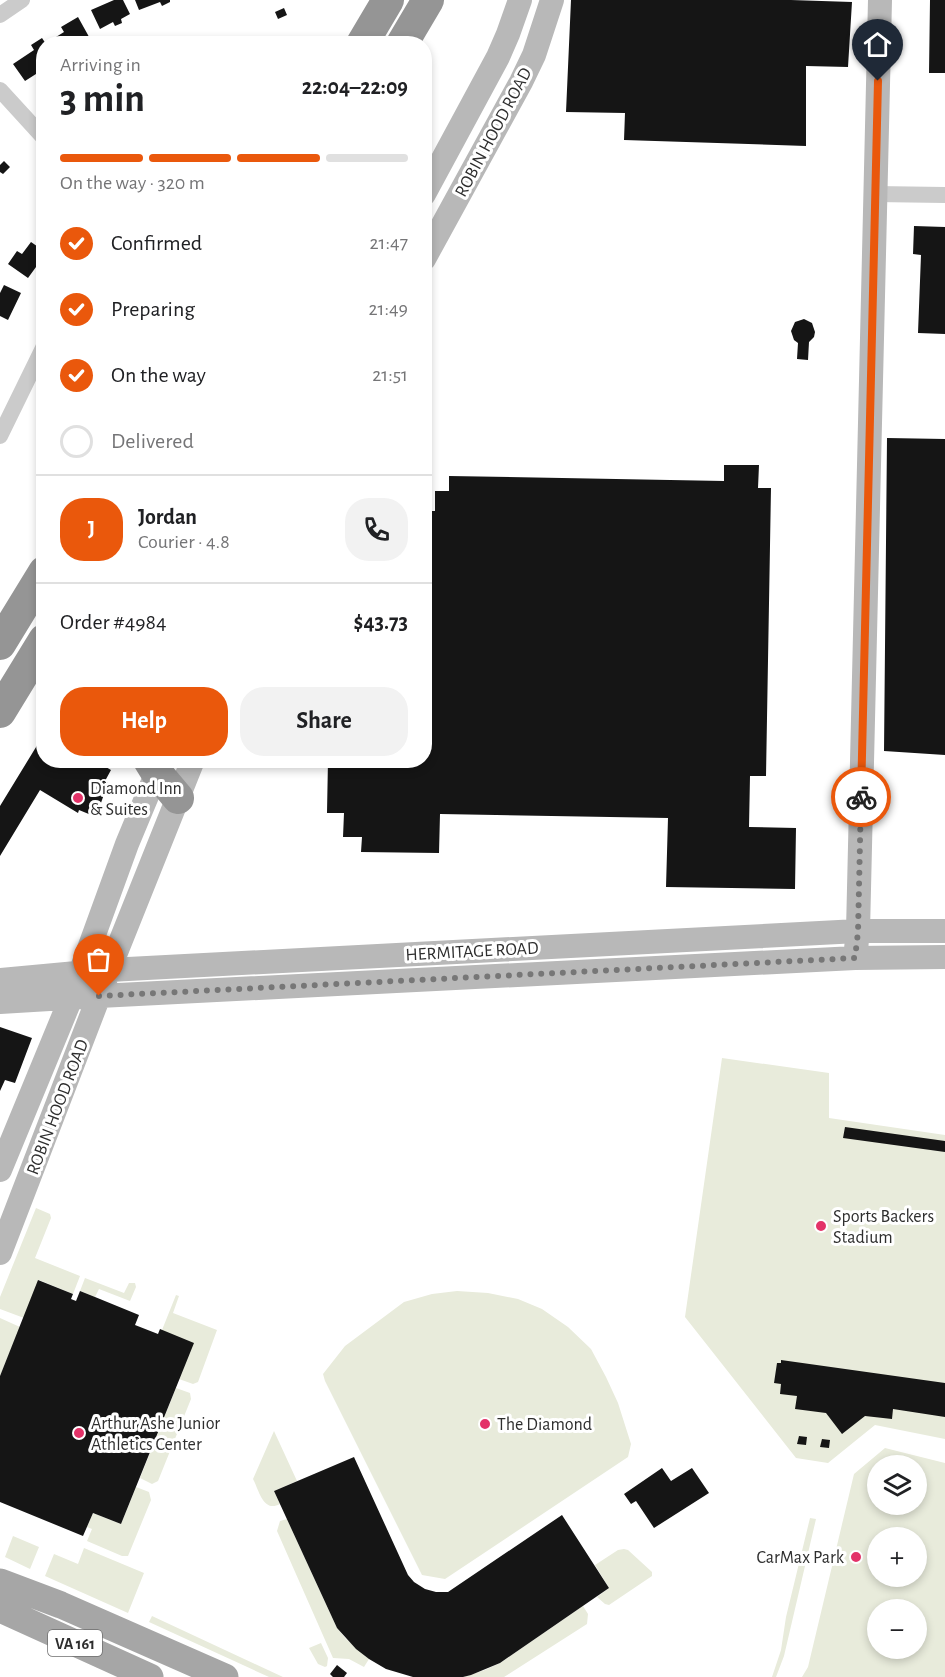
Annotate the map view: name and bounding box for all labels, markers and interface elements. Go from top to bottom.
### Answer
pin [852,19,903,81]
icon: home [861,28,894,61]
text: Arriving in [60,55,141,75]
street label: ROBIN HOOD ROAD [452,65,536,200]
text: 22:04–22:09 [302,76,408,98]
text: 3 min [60,80,145,119]
text: On the way · 320 m [60,173,205,193]
icon: check [60,227,93,260]
text: Confirmed [111,232,202,254]
text: 21:47 [369,233,408,253]
icon: check [60,293,93,326]
text: Preparing [111,298,195,320]
text: 21:49 [368,299,408,319]
icon: check [60,359,93,392]
text: On the way [111,364,206,386]
text: 21:51 [372,365,408,385]
text: Delivered [111,430,194,452]
button: phone [345,498,408,561]
text: Jordan [138,506,197,528]
text: J [88,518,95,540]
text: Courier · 4.8 [138,532,230,552]
text: Order #4984 [60,611,167,633]
text: $43.73 [354,611,408,633]
button: Help [60,687,228,756]
button: Share [240,687,408,756]
courier [831,767,891,827]
place label: Diamond Inn & Suites [90,780,182,819]
icon: bike [845,781,878,814]
marker: Diamond Inn & Suites [71,791,85,805]
pin [73,934,124,996]
street label: HERMITAGE ROAD [405,940,539,964]
icon: bag [82,943,115,976]
street label: ROBIN HOOD ROAD [24,1037,92,1178]
place label: Sports Backers Stadium [833,1208,934,1247]
marker: Sports Backers Stadium [814,1219,828,1233]
place label: Arthur Ashe Junior Athletics Center [91,1415,220,1454]
place label: The Diamond [497,1416,592,1434]
marker: The Diamond [478,1417,492,1431]
marker: Arthur Ashe Junior Athletics Center [72,1426,86,1440]
map controls [867,1455,927,1659]
button: layers [867,1455,927,1515]
button: + [867,1527,927,1587]
place label: CarMax Park [756,1549,845,1567]
marker: CarMax Park [849,1550,863,1564]
button: − [867,1599,927,1659]
road number: VA 161 [48,1630,102,1656]

